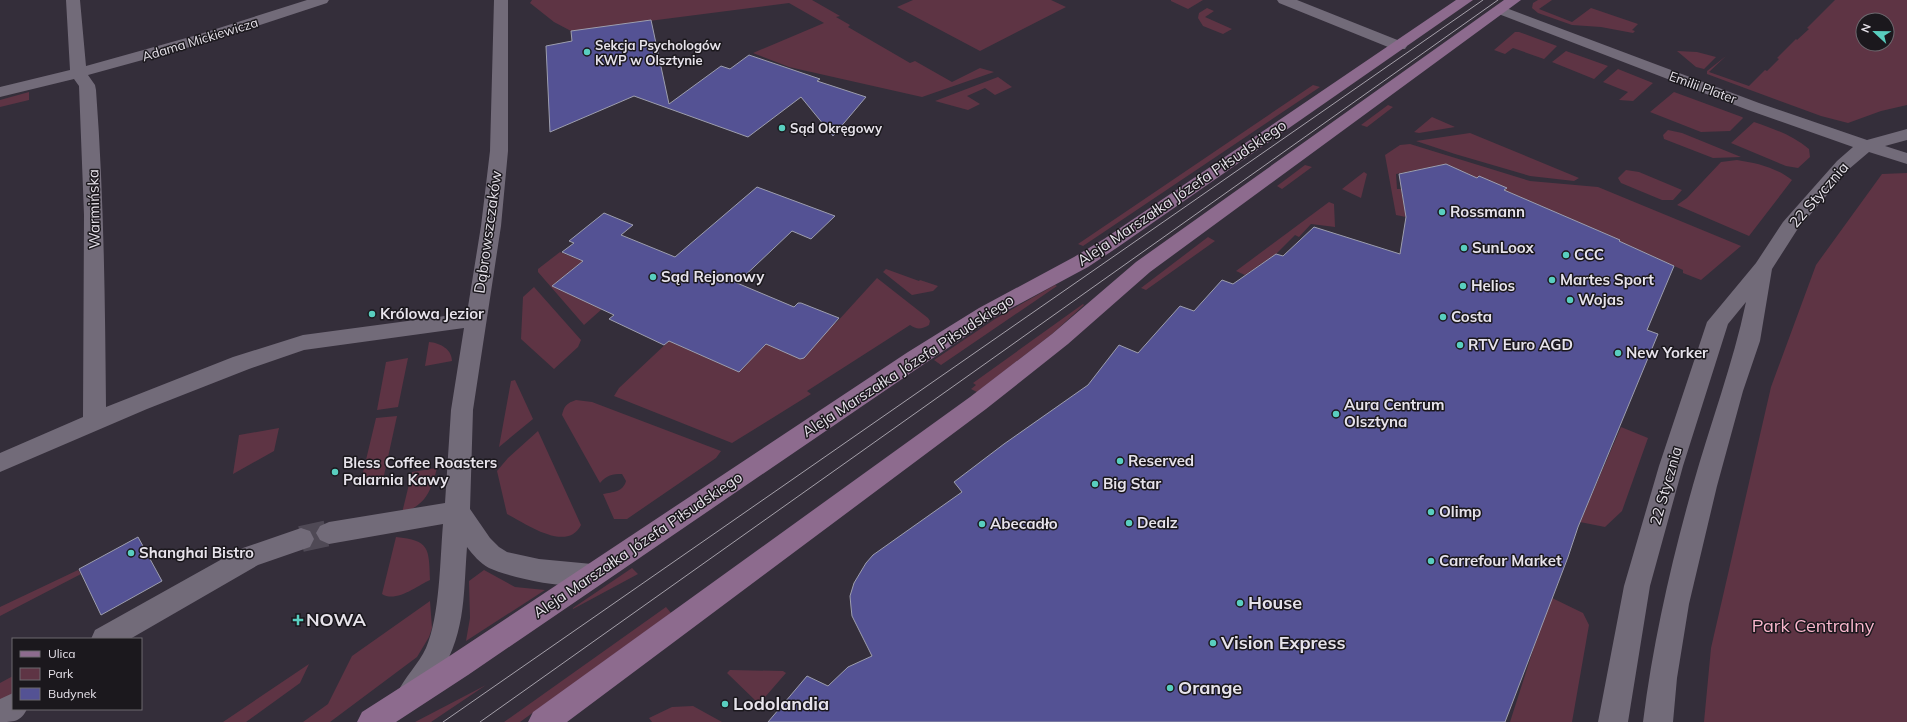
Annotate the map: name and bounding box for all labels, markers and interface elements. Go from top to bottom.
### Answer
north arrow [1855,12,1895,52]
street label: Adama Mickiewicza [140,14,260,64]
text: N [1858,22,1874,35]
place label: Sekcja Psychologów KWP w Olsztynie [595,37,722,69]
marker: Sekcja Psychologów KWP w Olsztynie [582,47,592,57]
street label: Emilii Plater [1667,67,1739,107]
street label: Aleja Marszałka Józefa Piłsudskiego [1073,115,1290,270]
place label: Sąd Okręgowy [790,120,883,137]
marker: Sąd Okręgowy [777,123,787,133]
street label: 22 Stycznia [1785,158,1852,231]
street label: Warmińska [83,169,104,249]
street label: Dąbrowszczaków [469,169,506,295]
place label: Rossmann [1450,202,1525,221]
marker: Rossmann [1437,207,1447,217]
place label: SunLoox [1472,238,1535,257]
marker: SunLoox [1459,243,1469,253]
place label: CCC [1574,245,1604,264]
marker: CCC [1561,250,1571,260]
place label: Sąd Rejonowy [661,267,765,286]
place label: Martes Sport [1560,270,1654,289]
marker: Sąd Rejonowy [648,272,658,282]
marker: Martes Sport [1547,275,1557,285]
place label: Helios [1471,276,1515,295]
marker: Helios [1458,281,1468,291]
street label: Aleja Marszałka Józefa Piłsudskiego [798,290,1017,441]
place label: Wojas [1578,290,1623,309]
marker: Wojas [1565,295,1575,305]
place label: Królowa Jezior [380,304,484,323]
place label: Costa [1451,307,1492,326]
marker: Królowa Jezior [367,309,377,319]
marker: Costa [1438,312,1448,322]
place label: RTV Euro AGD [1468,335,1573,354]
marker: RTV Euro AGD [1455,340,1465,350]
place label: New Yorker [1626,343,1708,362]
marker: New Yorker [1613,348,1623,358]
place label: Aura Centrum Olsztyna [1344,395,1444,431]
marker: Aura Centrum Olsztyna [1331,409,1341,419]
street label: 22 Stycznia [1645,444,1686,527]
place label: Reserved [1128,451,1194,470]
place label: Bless Coffee Roasters Palarnia Kawy [343,453,497,489]
marker: Reserved [1115,456,1125,466]
marker: Bless Coffee Roasters Palarnia Kawy [330,467,340,477]
street label: Aleja Marszałka Józefa Piłsudskiego [529,467,746,622]
place label: Big Star [1103,474,1161,493]
marker: Big Star [1090,479,1100,489]
place label: Olimp [1439,502,1481,521]
marker: Olimp [1426,507,1436,517]
place label: Dealz [1137,513,1178,532]
place label: Abecadło [990,514,1058,533]
marker: Dealz [1124,518,1134,528]
marker: Abecadło [977,519,987,529]
place label: Shanghai Bistro [139,543,254,562]
marker: Shanghai Bistro [126,548,136,558]
place label: Carrefour Market [1439,551,1562,570]
marker: Carrefour Market [1426,556,1436,566]
place label: House [1248,591,1302,614]
marker: House [1235,598,1245,608]
place label: NOWA [306,608,367,631]
park label: Park Centralny [1752,614,1875,637]
marker: NOWA [293,615,303,625]
place label: Vision Express [1220,631,1345,654]
legend [12,638,142,710]
marker: Vision Express [1208,638,1218,648]
text: Ulica [48,646,76,661]
text: Park [48,666,74,681]
place label: Orange [1178,676,1242,699]
marker: Orange [1165,683,1175,693]
text: Budynek [48,686,97,701]
place label: Lodolandia [733,692,829,715]
marker: Lodolandia [720,699,730,709]

